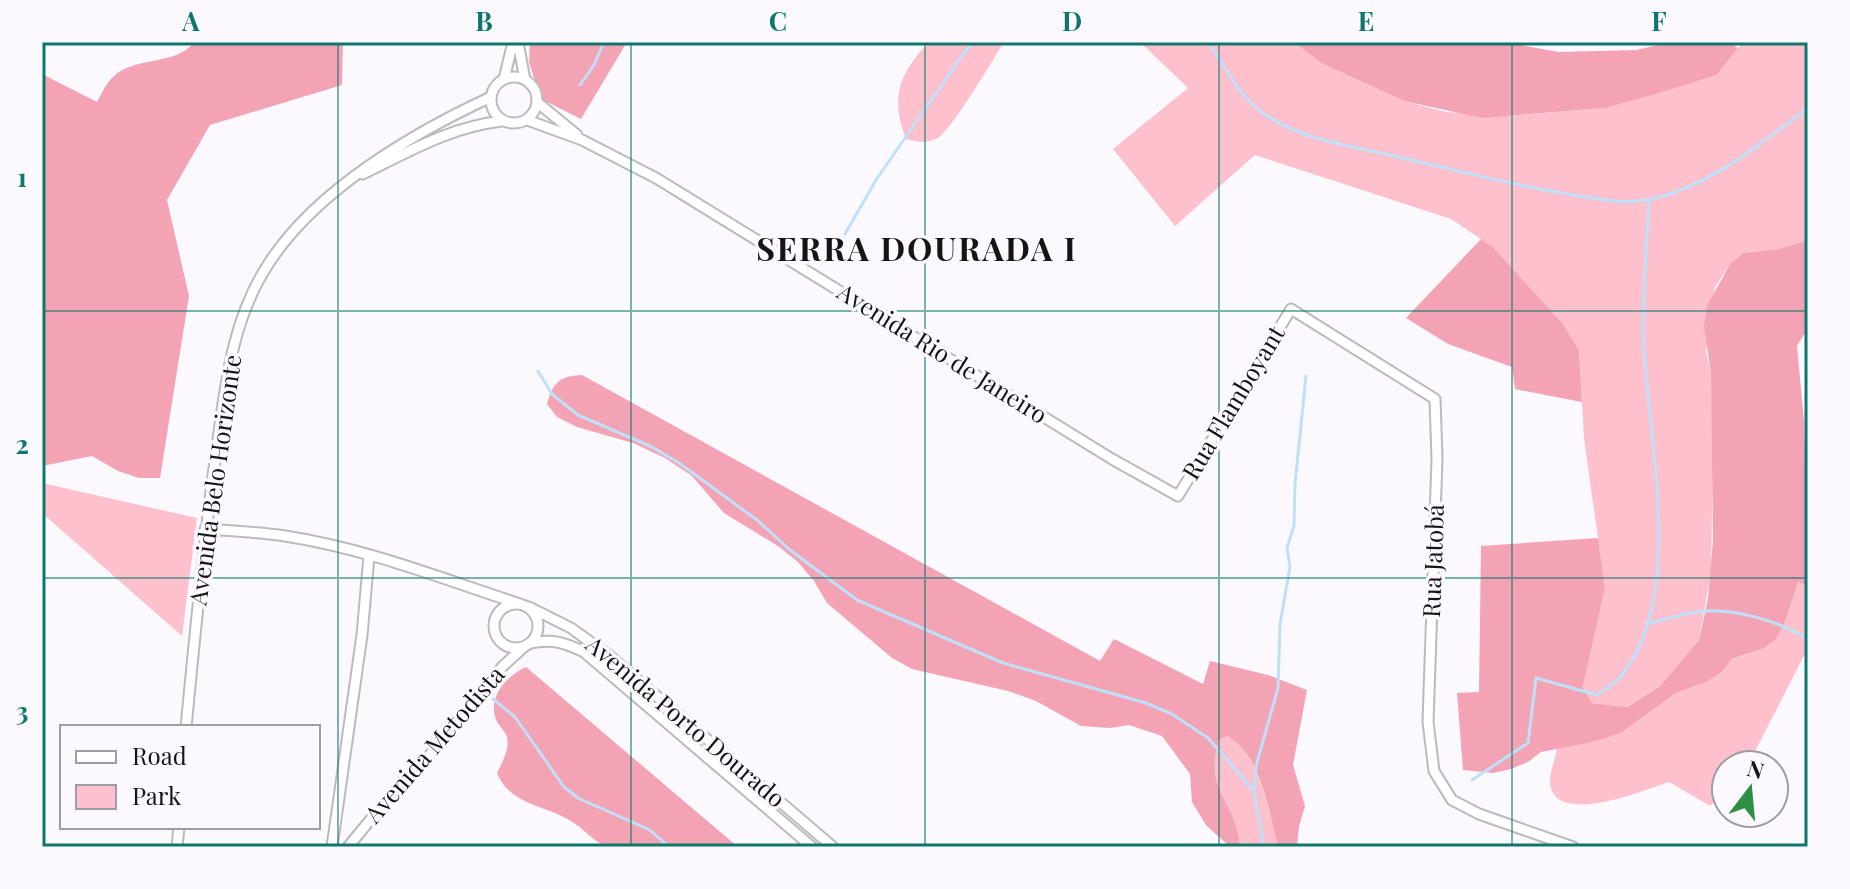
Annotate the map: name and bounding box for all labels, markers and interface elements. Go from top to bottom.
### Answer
text: A [181,3,200,38]
text: B [475,3,493,38]
text: C [769,3,787,38]
text: D [1062,3,1082,38]
text: E [1358,3,1374,38]
text: F [1651,3,1667,38]
text: 1 [17,159,27,194]
district label: SERRA DOURADA I [756,226,1078,269]
street label: Avenida Rio de Janeiro [831,274,1054,430]
street label: Rua Flamboyant [1174,319,1291,485]
street label: Avenida Belo Horizonte [180,352,247,608]
text: 2 [15,426,29,461]
street label: Rua Jatobá [1414,504,1450,618]
street label: Avenida Porto Dourado [579,627,793,813]
street label: Avenida Metodista [356,658,511,830]
text: 3 [16,693,28,728]
legend [60,725,320,829]
text: Road [132,739,187,771]
north arrow [1710,749,1790,829]
text: N [1744,752,1768,785]
text: Park [132,779,182,811]

